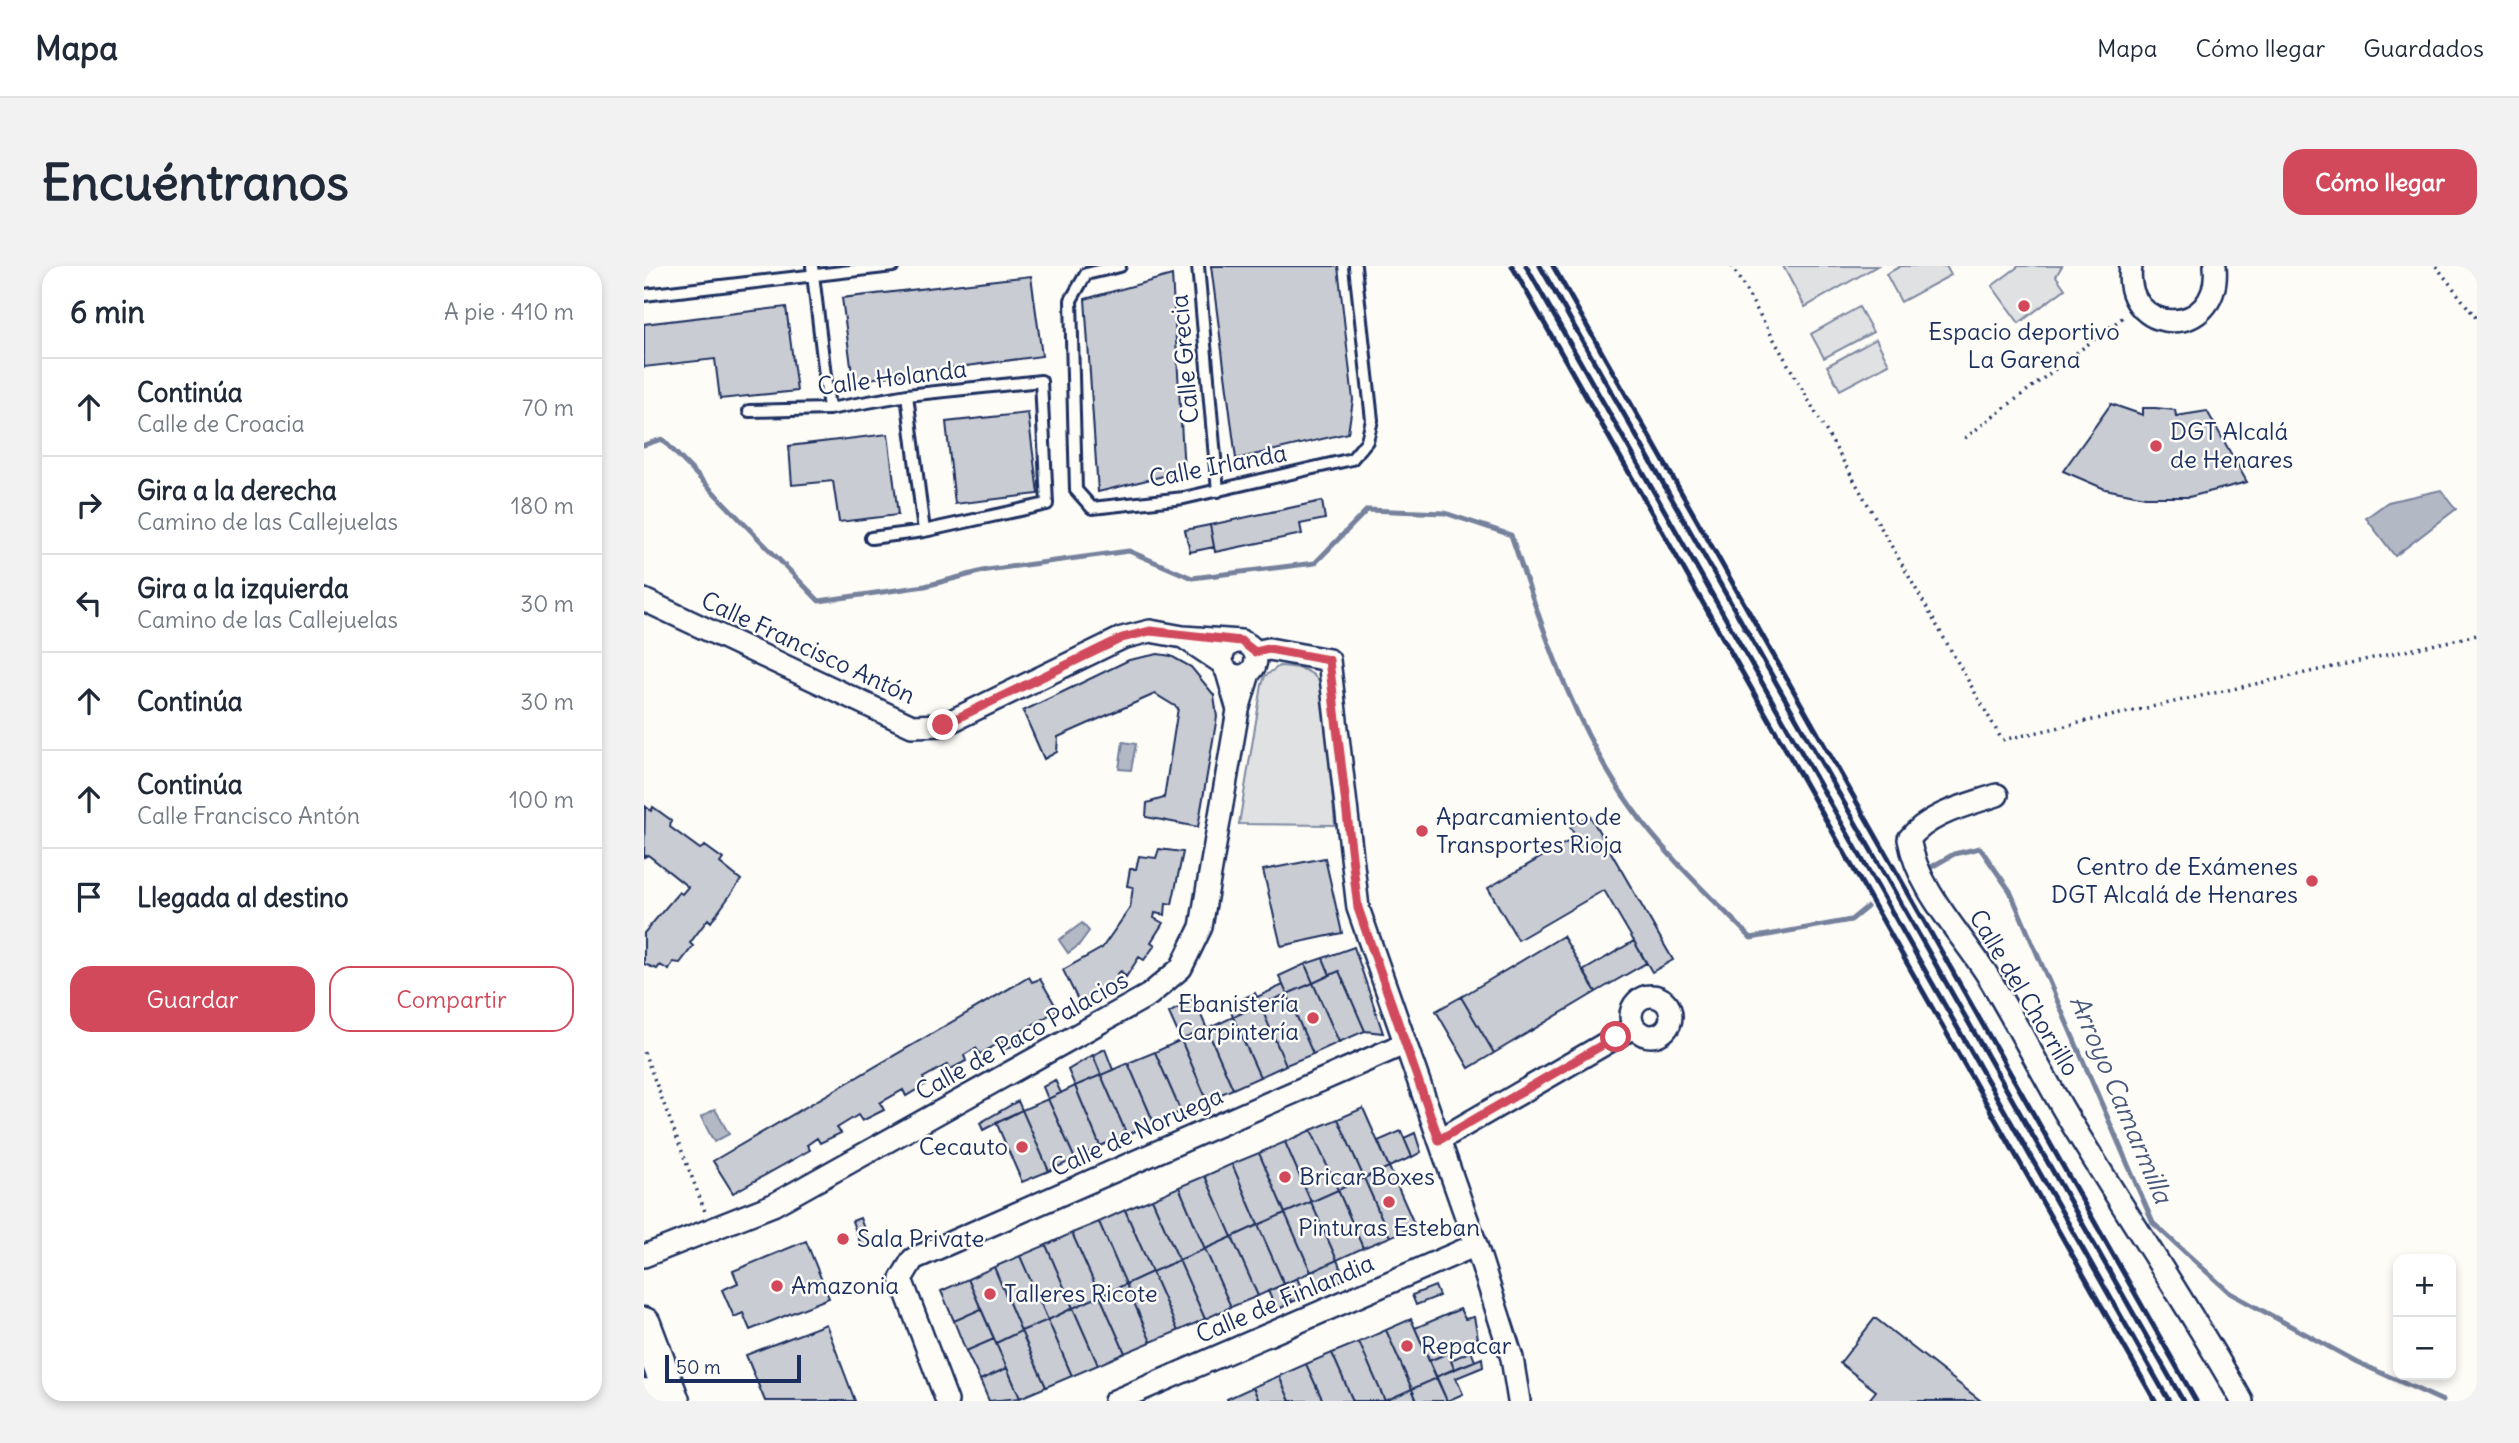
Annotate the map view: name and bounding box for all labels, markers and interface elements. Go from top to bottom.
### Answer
text: Mapa [35,27,118,69]
text: Mapa [2097,33,2157,63]
text: Cómo llegar [2195,33,2325,63]
text: Guardados [2363,33,2484,63]
button: Cómo llegar [2283,149,2477,215]
text: Encuéntranos [42,152,349,213]
text: 6 min [70,293,145,331]
street label: Calle Grecia [1163,293,1205,425]
text: A pie · 410 m [444,297,574,326]
marker: Espacio deportivo La Garena [2016,298,2032,314]
place label: Espacio deportivo La Garena [1928,316,2120,374]
street label: Calle Holanda [816,353,968,401]
text: Continúa [137,376,243,409]
icon: ahead [70,388,108,426]
text: 70 m [522,393,574,422]
text: Calle de Croacia [137,409,305,438]
place label: DGT Alcalá de Henares [2170,416,2293,474]
street label: Calle Irlanda [1146,437,1289,493]
marker: DGT Alcalá de Henares [2148,438,2164,454]
text: Gira a la derecha [137,474,337,507]
icon: right [70,486,108,524]
text: 180 m [511,491,574,520]
text: Camino de las Callejuelas [137,507,398,536]
text: Gira a la izquierda [137,572,349,605]
icon: left [70,584,108,622]
street label: Calle Francisco Antón [697,584,920,710]
text: 30 m [520,589,574,618]
text: Camino de las Callejuelas [137,605,398,634]
icon: ahead [70,682,108,720]
text: Continúa [137,685,243,718]
text: 30 m [520,687,574,716]
route end [927,709,958,740]
text: Continúa [137,768,243,801]
icon: ahead [70,780,108,818]
text: 100 m [509,785,574,814]
text: Calle Francisco Antón [137,801,360,830]
place label: Aparcamiento de Transportes Rioja [1436,801,1623,859]
marker: Aparcamiento de Transportes Rioja [1414,823,1430,839]
place label: Centro de Exámenes DGT Alcalá de Henares [2051,851,2298,909]
marker: Centro de Exámenes DGT Alcalá de Henares [2304,873,2320,889]
icon: arrive [70,878,108,916]
text: Llegada al destino [137,881,349,914]
street label: Calle del Chorrillo [1963,904,2086,1081]
street label: Calle de Paco Palacios [910,964,1133,1106]
button: Guardar [70,966,315,1032]
button: Compartir [329,966,574,1032]
place label: Ebanistería Carpintería [1178,988,1299,1046]
water label: Arroyo Camarmilla [2063,990,2181,1209]
marker: Ebanistería Carpintería [1305,1010,1321,1026]
route start [1600,1021,1631,1052]
street label: Calle de Noruega [1046,1080,1227,1182]
place label: Cecauto [919,1131,1008,1161]
marker: Cecauto [1014,1139,1030,1155]
place label: Bricar Boxes [1299,1161,1435,1191]
marker: Bricar Boxes [1277,1169,1293,1185]
marker: Pinturas Esteban [1381,1194,1397,1210]
place label: Pinturas Esteban [1298,1212,1480,1242]
place label: Sala Private [857,1223,984,1253]
marker: Sala Private [835,1231,851,1247]
street label: Calle de Finlandia [1191,1247,1378,1349]
map controls [2393,1254,2456,1380]
button: + [2393,1254,2456,1317]
place label: Amazonia [791,1270,899,1300]
marker: Amazonia [769,1278,785,1294]
place label: Talleres Ricote [1004,1278,1158,1308]
marker: Talleres Ricote [982,1286,998,1302]
button: − [2393,1317,2456,1380]
place label: Repacar [1421,1330,1512,1360]
marker: Repacar [1399,1338,1415,1354]
scale bar [665,1352,802,1384]
text: 50 m [676,1355,721,1379]

